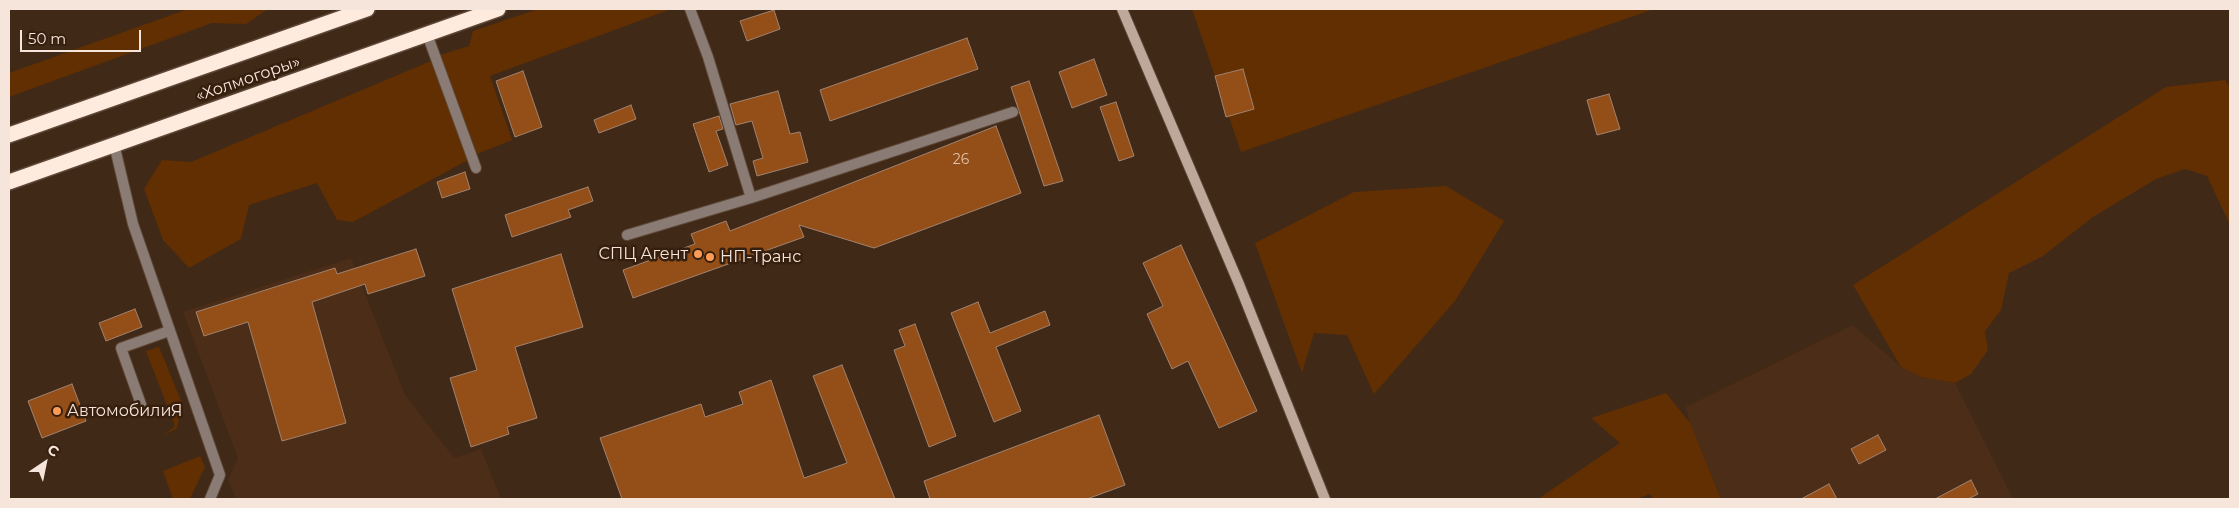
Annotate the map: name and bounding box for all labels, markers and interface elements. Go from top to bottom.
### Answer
scale bar [22,20,144,52]
text: 50 m [28,29,66,48]
street label: «Холмогоры» [193,52,303,106]
house number: 26 [953,152,969,168]
place label: СПЦ Агент [599,244,688,264]
place label: НП-Транс [720,247,801,267]
marker: СПЦ Агент [692,248,704,260]
marker: НП-Транс [704,251,716,263]
place label: АвтомобилиЯ [67,401,182,421]
marker: АвтомобилиЯ [51,405,63,417]
north arrow [20,438,70,488]
text: С [44,440,63,461]

